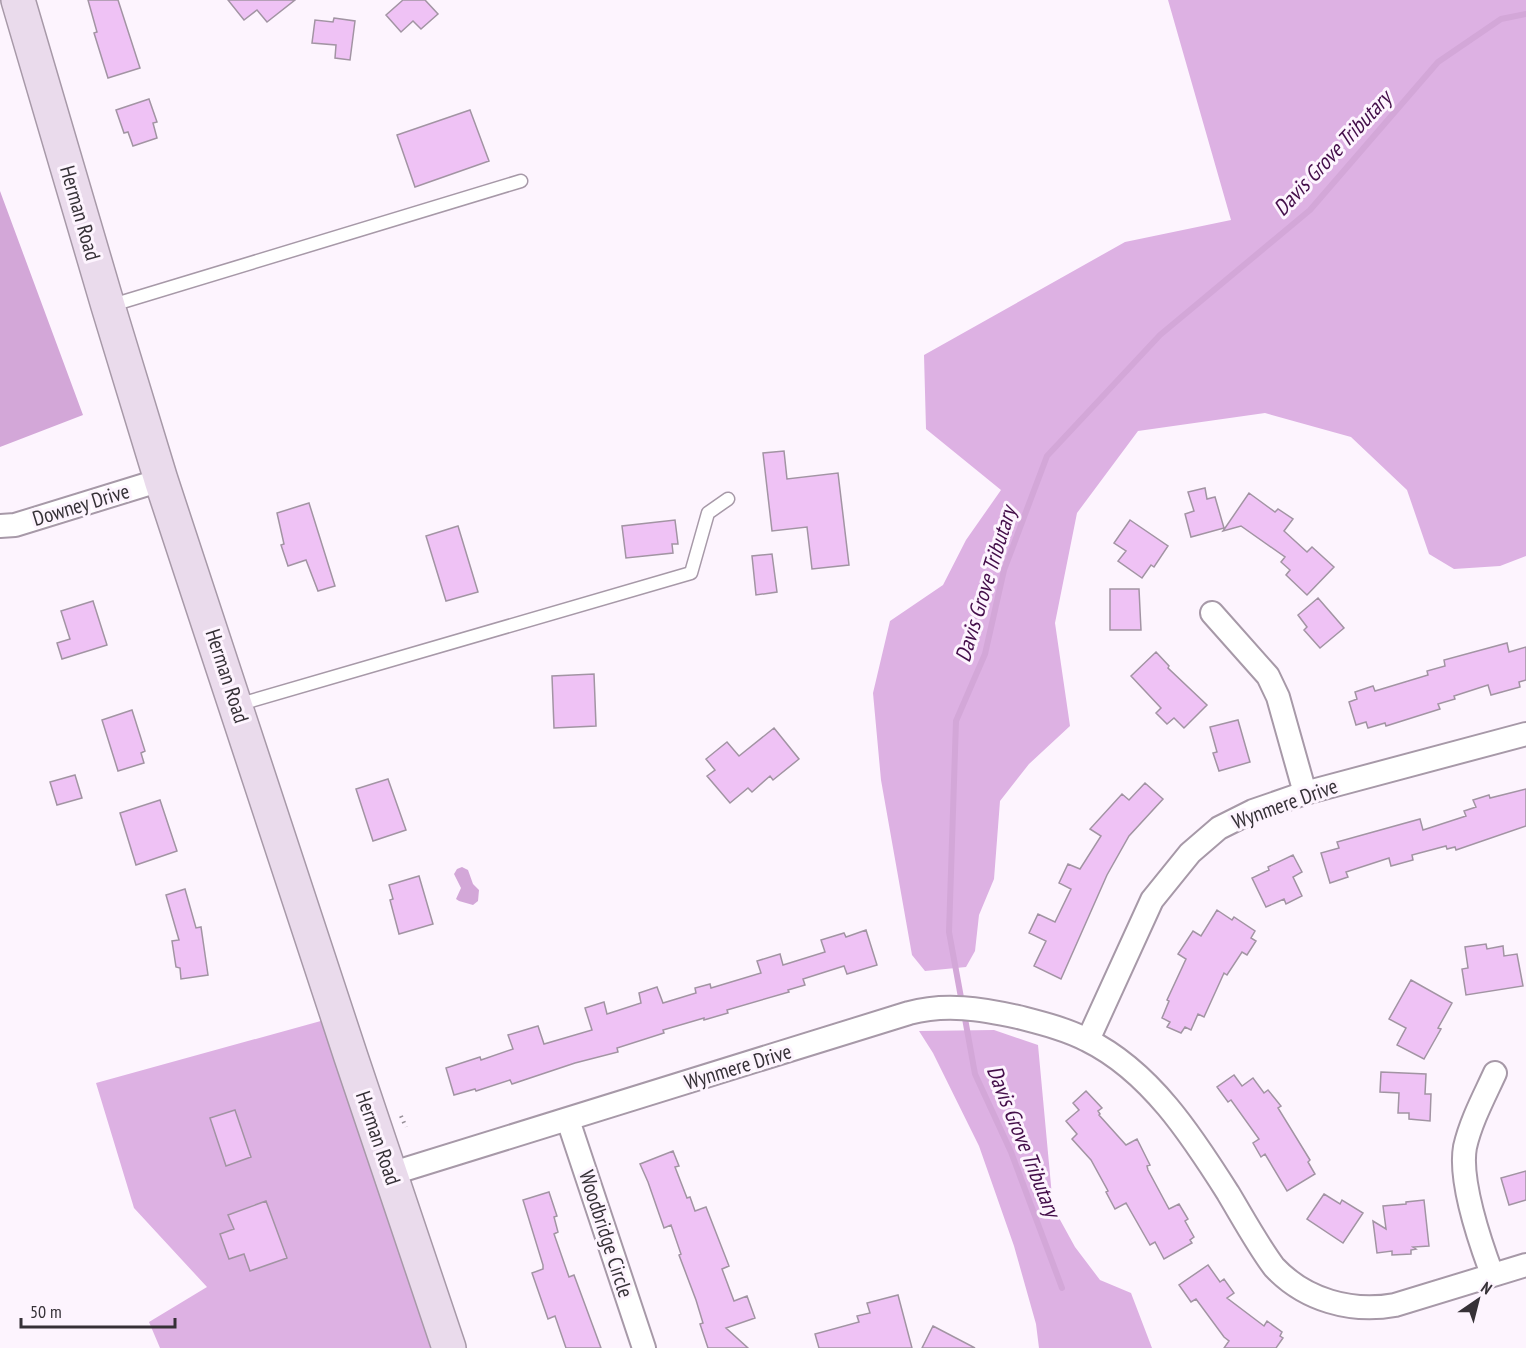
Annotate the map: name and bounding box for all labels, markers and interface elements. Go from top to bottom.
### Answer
water label: Davis Grove Tributary [1267,83,1399,221]
street label: Herman Road [54,162,107,263]
street label: Downey Drive [29,477,132,532]
water label: Davis Grove Tributary [948,500,1023,665]
street label: Herman Road [200,625,255,726]
street label: Wynmere Drive [1228,772,1341,835]
street label: Wynmere Drive [681,1037,795,1096]
water label: Davis Grove Tributary [981,1061,1068,1223]
street label: Herman Road [350,1087,407,1188]
street label: Woodbridge Circle [573,1167,640,1301]
north arrow [1448,1270,1508,1330]
text: N [1477,1277,1496,1298]
scale bar [21,1291,176,1329]
text: 50 m [30,1300,62,1323]

